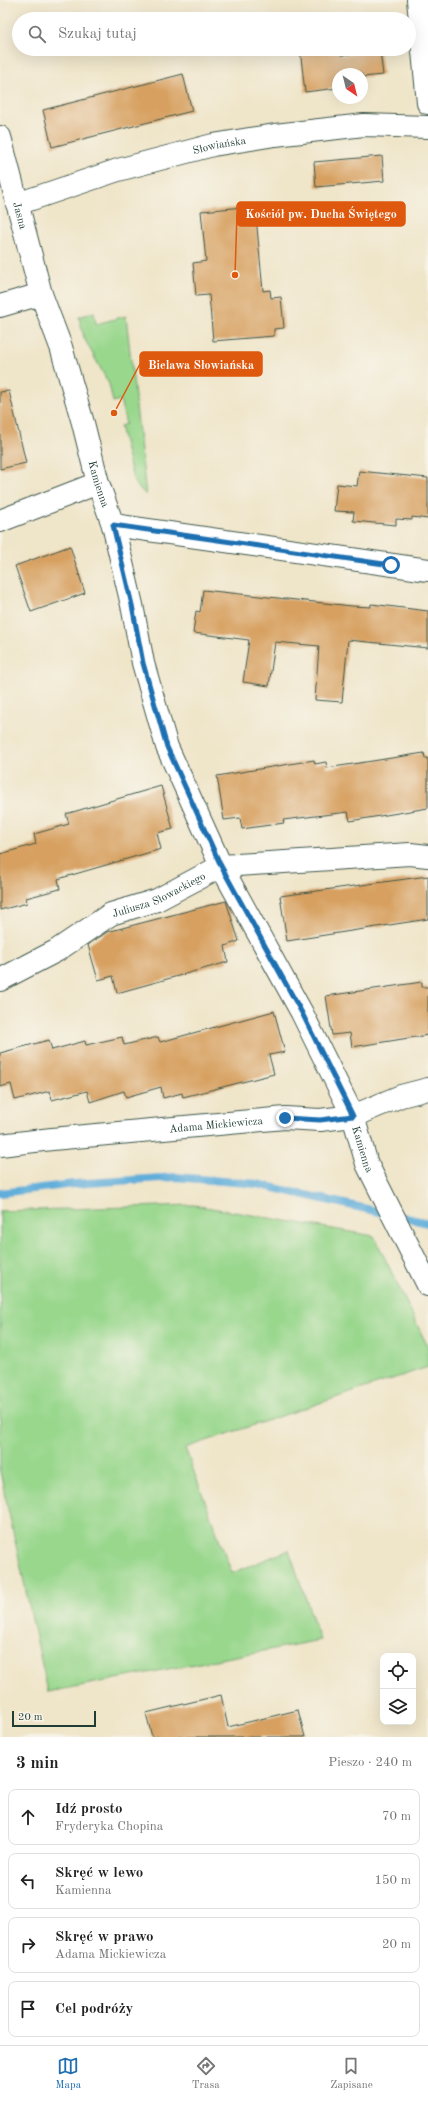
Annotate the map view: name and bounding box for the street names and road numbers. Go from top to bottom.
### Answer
street label: Słowiańska [192,136,247,157]
street label: Jasna [10,201,28,231]
street label: Kamienna [86,460,110,509]
street label: Juliusza Słowackiego [111,871,208,920]
street label: Adama Mickiewicza [169,1116,264,1135]
street label: Kamienna [349,1125,375,1175]

